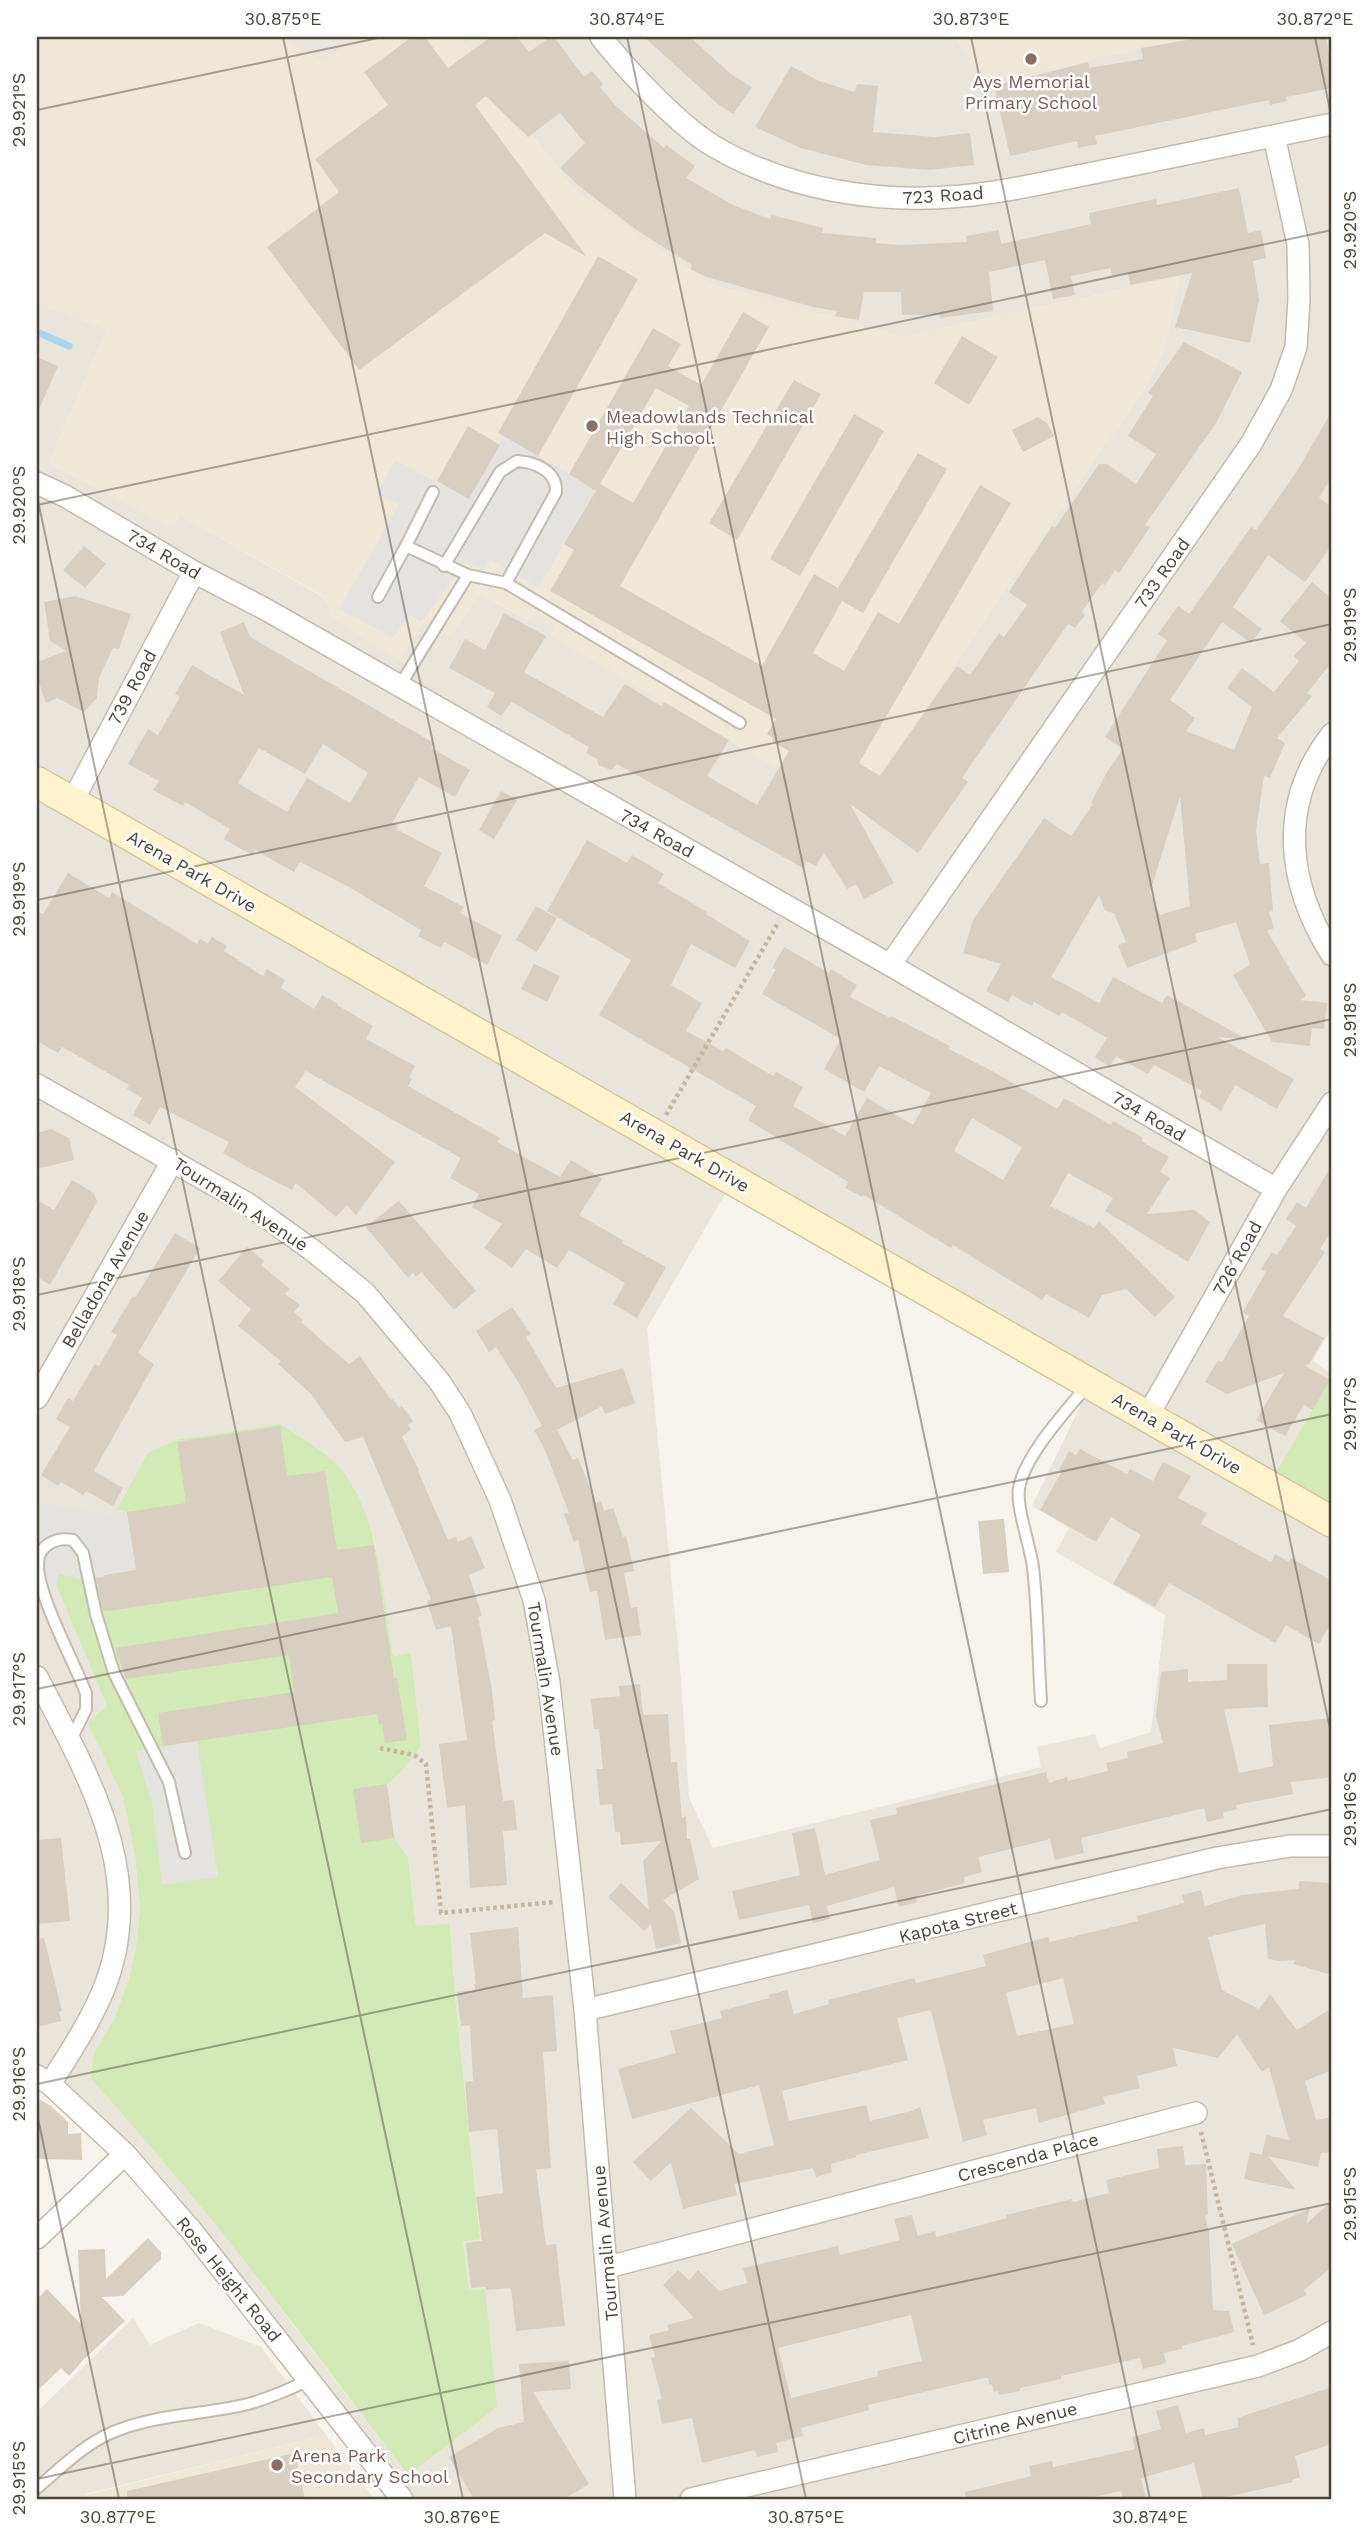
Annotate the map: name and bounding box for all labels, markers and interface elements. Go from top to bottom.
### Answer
text: 30.875°E [245,8,321,29]
text: 30.874°E [589,8,665,29]
text: 30.873°E [933,8,1009,29]
text: 30.872°E [1277,8,1353,29]
marker: Ays Memorial Primary School [1023,51,1039,67]
place label: Ays Memorial Primary School [965,71,1098,113]
text: 29.921°S [8,73,29,147]
street label: 723 Road [902,182,984,208]
text: 29.920°S [1339,191,1360,269]
place label: Meadowlands Technical High School. [606,406,815,448]
marker: Meadowlands Technical High School. [584,418,600,434]
text: 29.920°S [8,466,29,544]
street label: 734 Road [123,524,205,584]
street label: 733 Road [1130,534,1194,612]
text: 29.919°S [1339,587,1360,663]
street label: 739 Road [104,646,160,728]
street label: 734 Road [616,804,698,862]
street label: Arena Park Drive [124,826,260,916]
text: 29.919°S [8,861,29,937]
text: 29.918°S [1339,982,1360,1058]
street label: 734 Road [1108,1086,1190,1146]
street label: Arena Park Drive [617,1106,753,1196]
street label: Tourmalin Avenue [170,1153,312,1255]
street label: Belladona Avenue [57,1206,153,1352]
street label: 726 Road [1208,1217,1266,1299]
text: 29.918°S [8,1256,29,1332]
text: 29.917°S [1339,1377,1360,1451]
street label: Arena Park Drive [1109,1388,1245,1478]
street label: Tourmalin Avenue [523,1600,569,1758]
text: 29.917°S [8,1652,29,1726]
text: 29.916°S [1339,1771,1360,1847]
street label: Kapota Street [897,1897,1020,1947]
text: 29.916°S [8,2046,29,2122]
street label: Crescenda Place [955,2128,1101,2186]
street label: Tourmalin Avenue [588,2164,622,2322]
text: 29.915°S [1339,2167,1360,2241]
street label: Rose Height Road [172,2212,286,2346]
street label: Citrine Avenue [951,2397,1079,2449]
text: 29.915°S [8,2441,29,2515]
place label: Arena Park Secondary School [291,2445,449,2487]
marker: Arena Park Secondary School [269,2457,285,2473]
text: 30.877°E [80,2506,156,2527]
text: 30.876°E [424,2506,500,2527]
text: 30.875°E [768,2506,844,2527]
text: 30.874°E [1112,2506,1188,2527]

